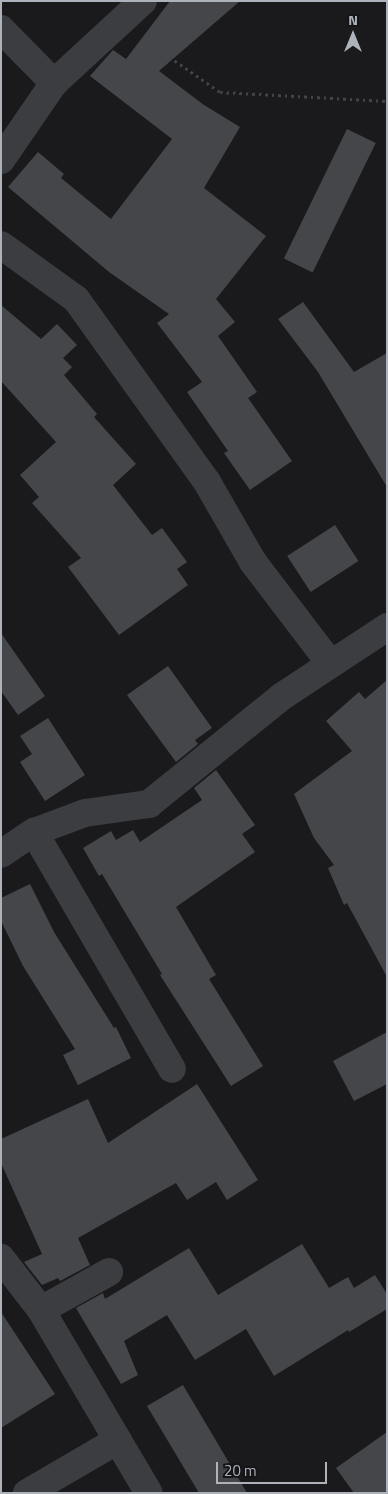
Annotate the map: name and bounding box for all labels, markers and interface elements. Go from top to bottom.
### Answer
text: N [348,9,358,30]
north arrow [328,10,378,60]
scale bar [218,1452,329,1484]
text: 20 m [224,1459,257,1482]

